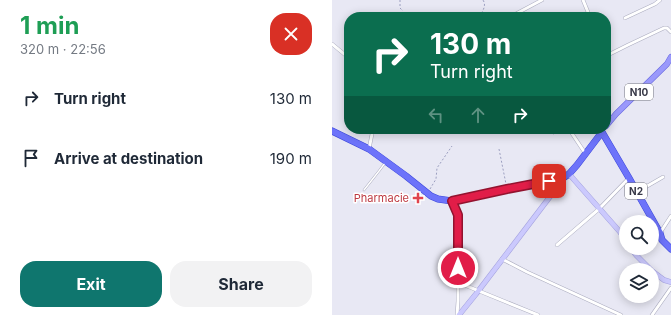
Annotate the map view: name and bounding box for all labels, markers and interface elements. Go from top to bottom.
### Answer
text: 1 min [20,11,79,40]
button: close [270,13,312,55]
text: 130 m [430,27,511,61]
icon: right [364,28,416,80]
text: 320 m · 22:56 [20,41,106,57]
text: Turn right [430,61,513,82]
road number: N10 [625,84,653,100]
icon: right [20,87,42,109]
text: Turn right [54,89,126,108]
text: 130 m [270,89,312,108]
icon: left [425,104,447,126]
icon: ahead [467,104,489,126]
icon: right [509,104,531,126]
icon: arrive [20,147,42,169]
text: Arrive at destination [54,149,203,168]
text: 190 m [270,149,312,168]
pin [532,164,566,198]
icon: arrive [538,170,560,192]
road number: N2 [625,183,647,199]
place label: Pharmacie [354,191,409,205]
marker: Pharmacie [412,192,424,204]
map controls [619,215,659,303]
button: search [619,215,659,255]
position arrow [437,247,479,289]
button: Exit [20,261,162,307]
button: Share [170,261,312,307]
button: layers [619,263,659,303]

